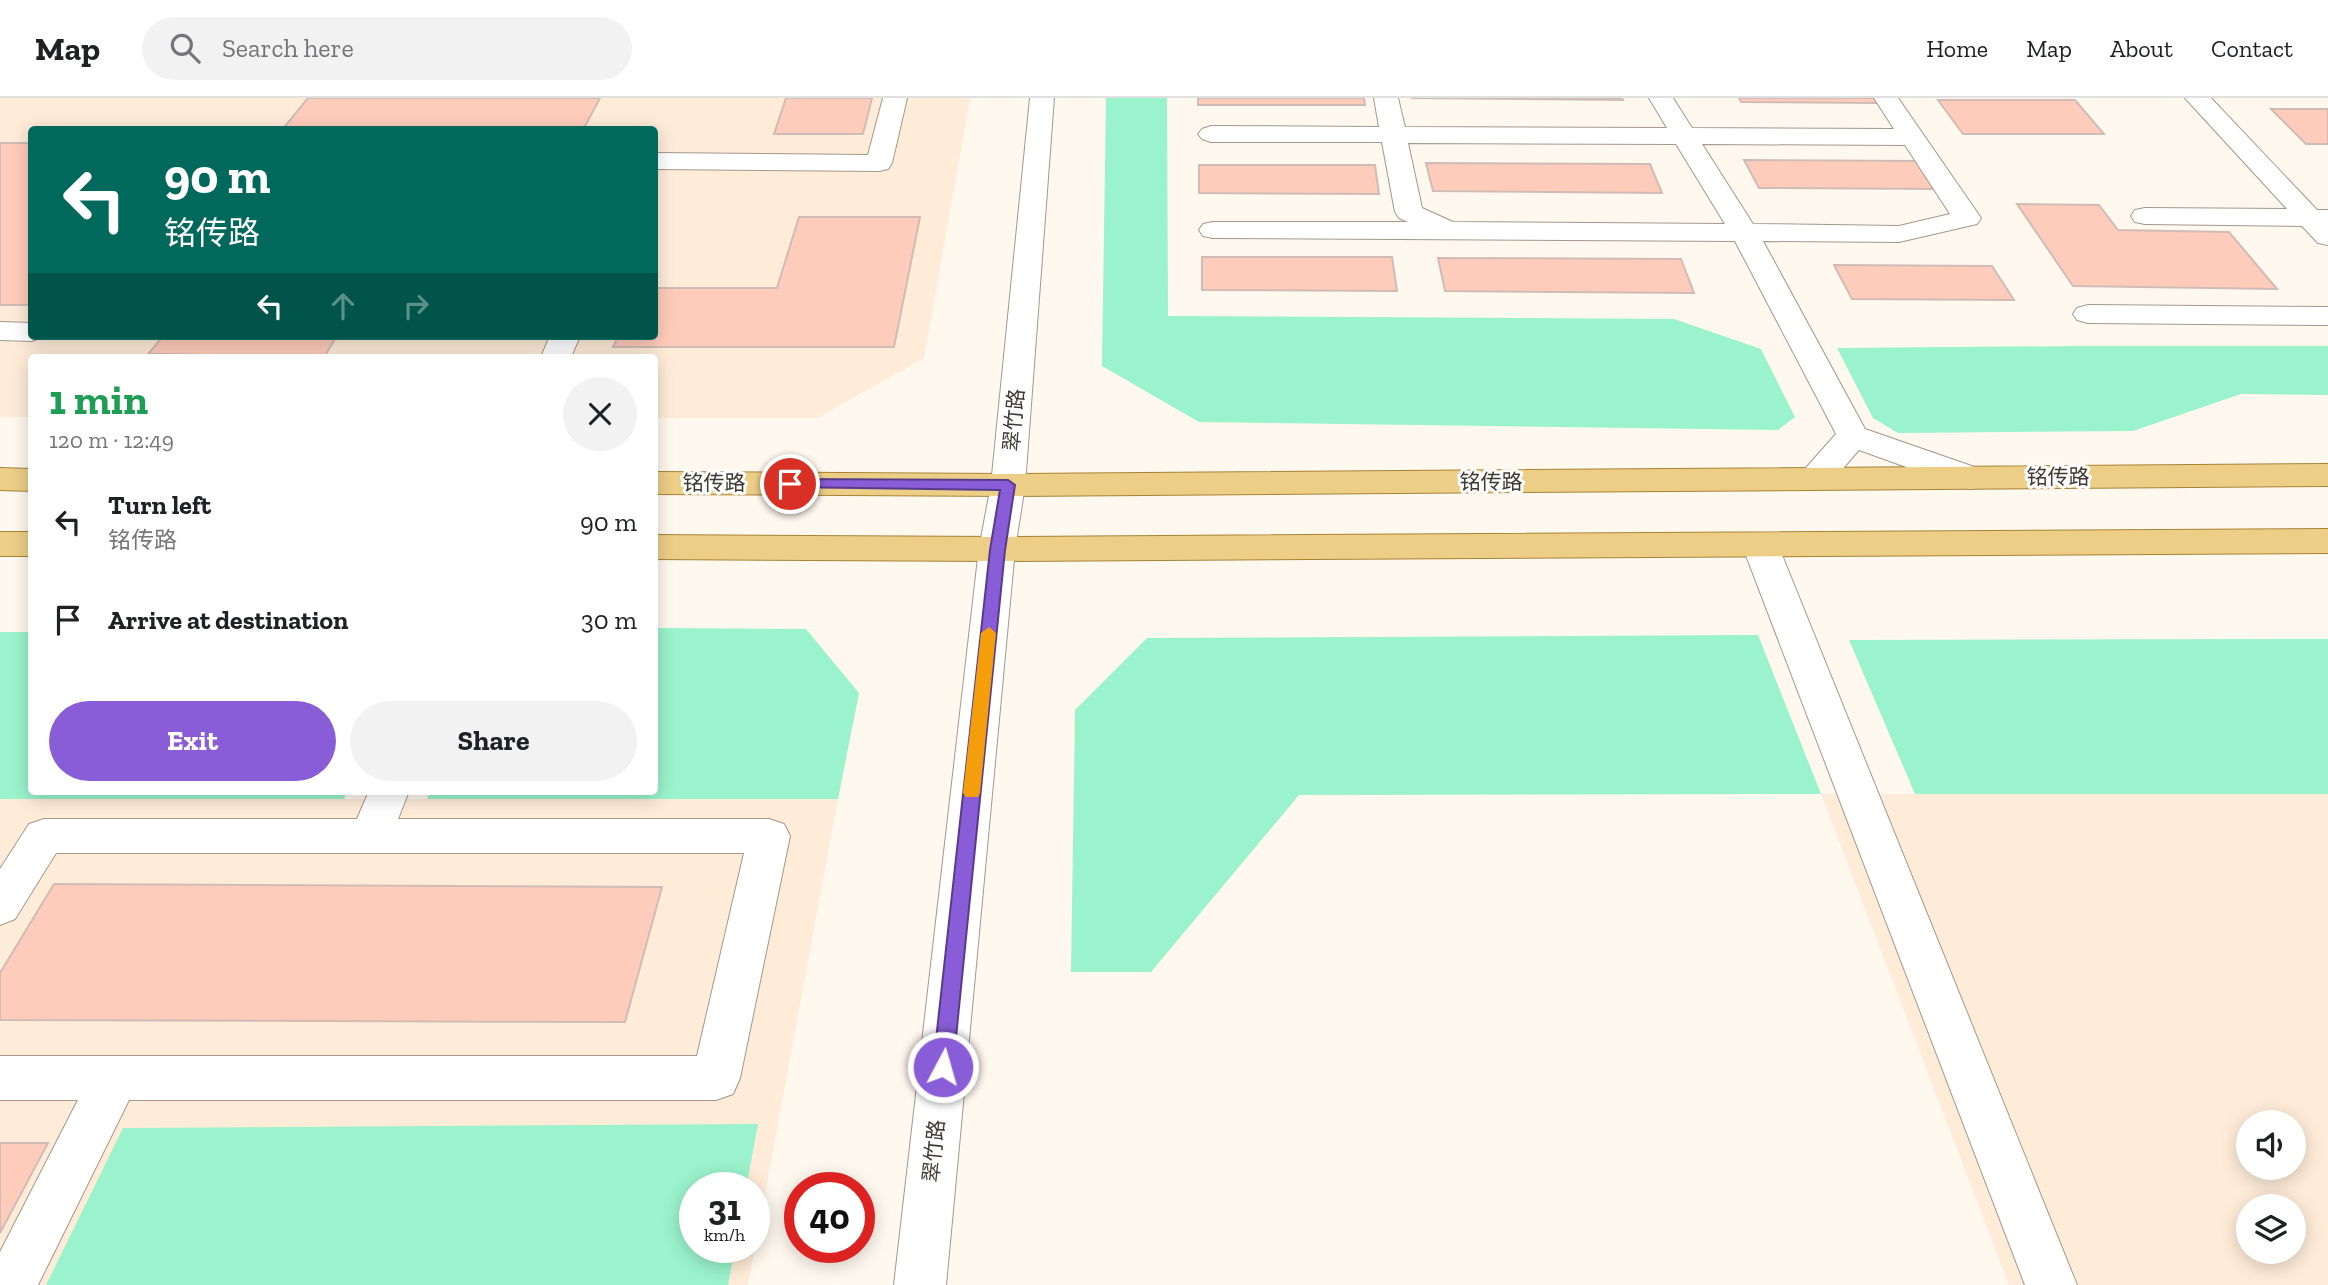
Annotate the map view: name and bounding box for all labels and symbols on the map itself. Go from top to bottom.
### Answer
street label: 翠竹路 [998,387,1029,452]
pin [760,454,820,514]
street label: 铭传路 [2027,464,2090,489]
street label: 铭传路 [1460,469,1523,494]
street label: 铭传路 [683,470,746,495]
position arrow [906,1030,980,1104]
street label: 翠竹路 [918,1118,949,1184]
speed limit sign: 40 [784,1172,875,1263]

